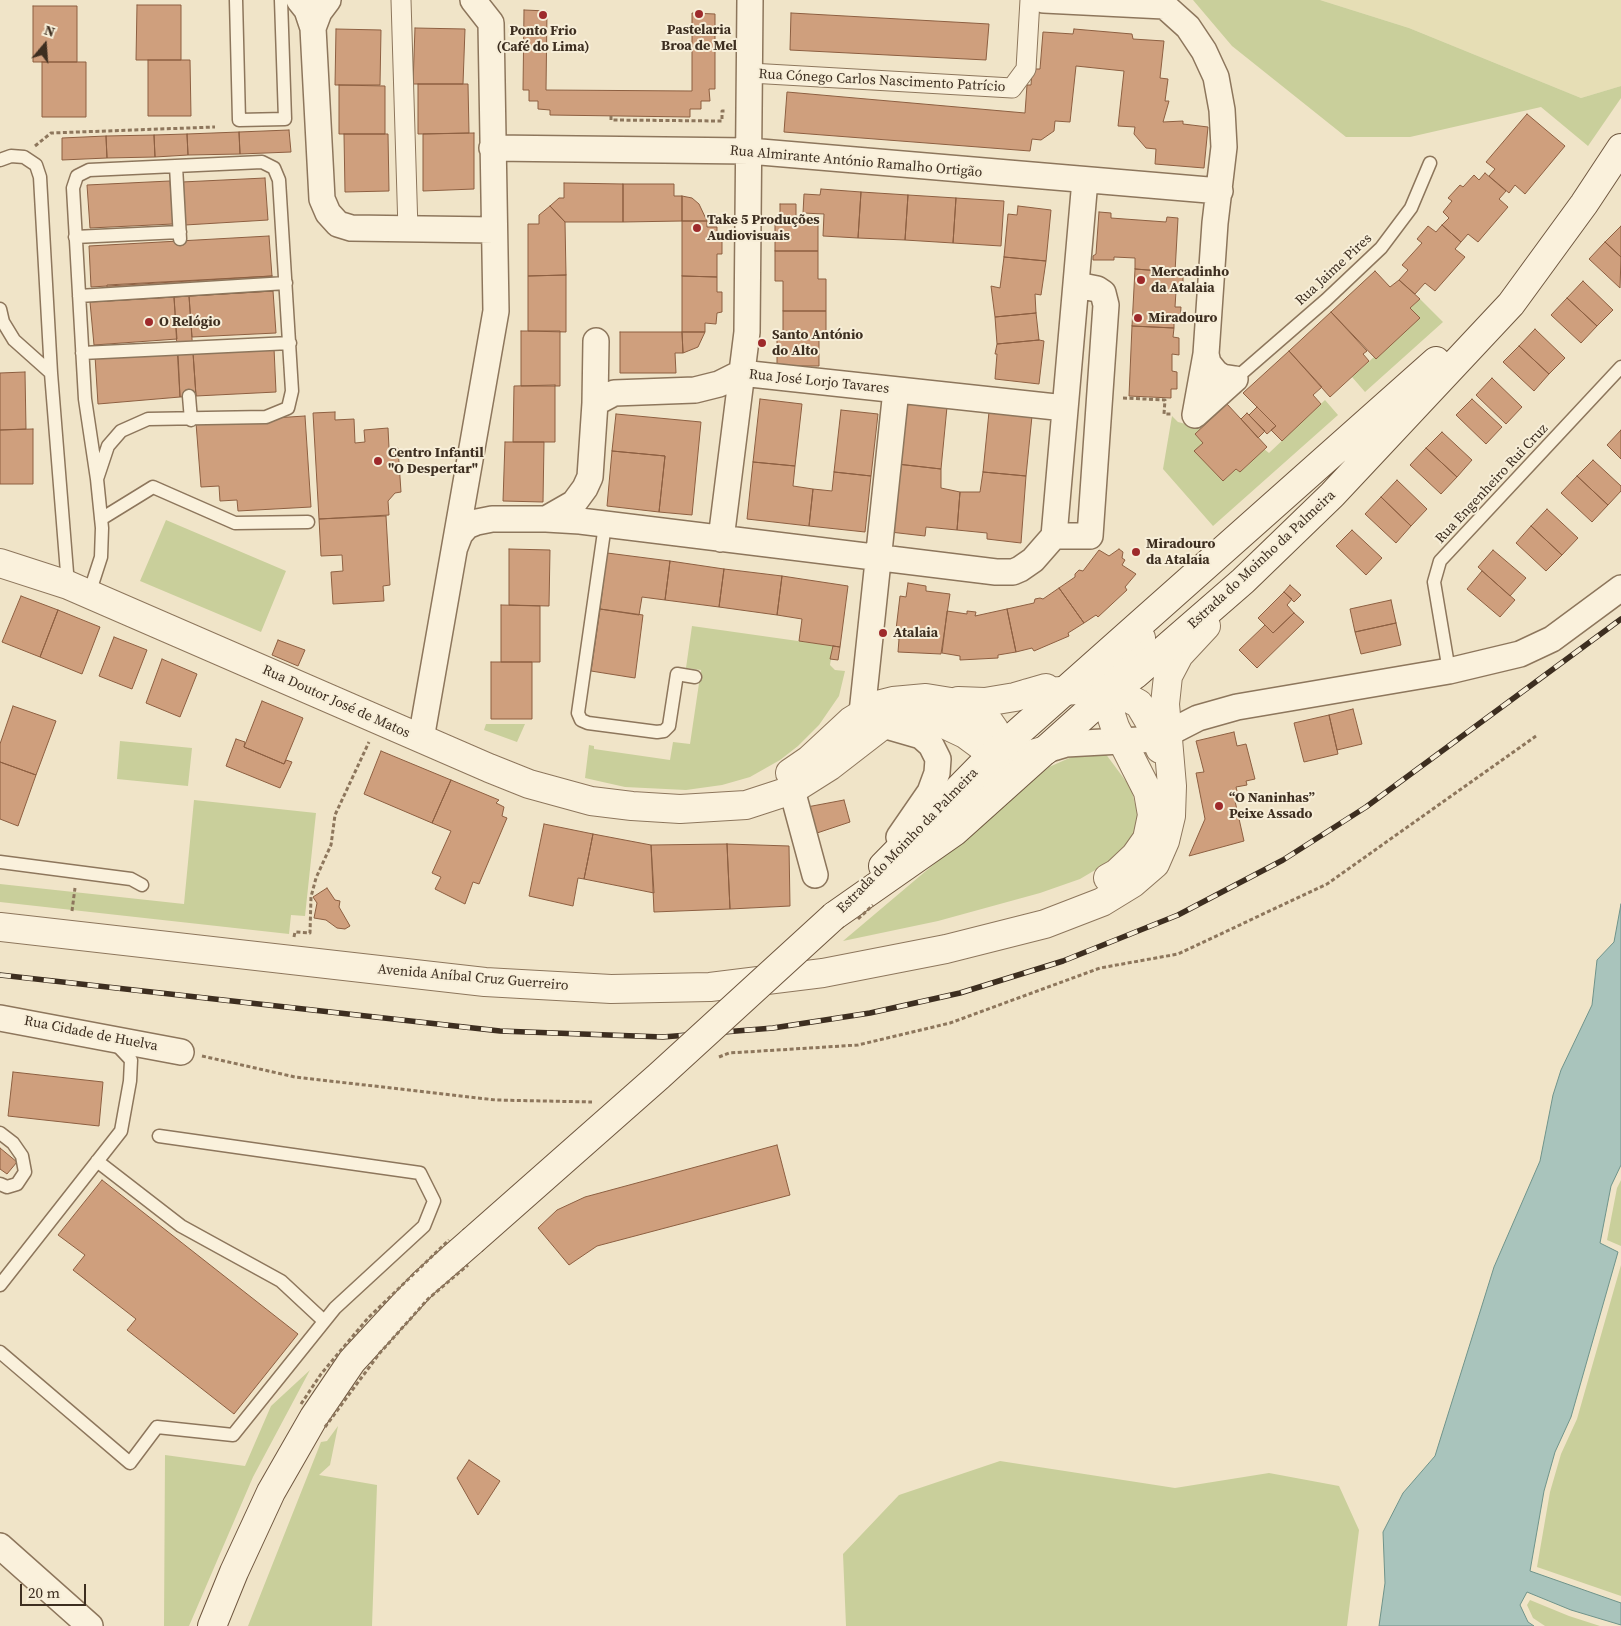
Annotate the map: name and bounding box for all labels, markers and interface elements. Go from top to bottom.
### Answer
marker: Pastelaria Broa de Mel [693,8,705,20]
marker: Ponto Frio (Café do Lima) [537,9,549,21]
north arrow [20,20,70,70]
text: N [42,20,58,42]
place label: Pastelaria Broa de Mel [661,22,737,54]
place label: Ponto Frio (Café do Lima) [496,23,590,56]
street label: Rua Cónego Carlos Nascimento Patrício [758,66,1006,96]
street label: Rua Almirante António Ramalho Ortigão [729,143,983,181]
place label: Take 5 Produções Audiovisuais [707,212,820,244]
marker: Take 5 Produções Audiovisuais [691,222,703,234]
street label: Rua Jaime Pires [1292,230,1376,310]
place label: Mercadinho da Atalaia [1151,264,1229,296]
marker: Mercadinho da Atalaia [1135,274,1147,286]
place label: Miradouro [1148,310,1217,326]
marker: Miradouro [1132,312,1144,324]
place label: O Relógio [159,314,221,330]
marker: O Relógio [143,316,155,328]
place label: Santo António do Alto [772,327,863,360]
marker: Santo António do Alto [756,337,768,349]
street label: Rua José Lorjo Tavares [748,366,890,398]
street label: Rua Engenheiro Rui Cruz [1432,421,1552,547]
place label: Centro Infantil "O Despertar" [388,445,484,478]
marker: Centro Infantil "O Despertar" [372,455,384,467]
street label: Estrada do Moinho da Palmeira [1185,487,1339,633]
place label: Miradouro da Atalaia [1146,536,1215,568]
marker: Miradouro da Atalaia [1130,546,1142,558]
place label: Atalaia [893,625,938,641]
marker: Atalaia [877,627,889,639]
street label: Rua Doutor José de Matos [260,662,412,742]
street label: Estrada do Moinho da Palmeira [834,765,982,917]
place label: “O Naninhas” Peixe Assado [1229,790,1315,822]
marker: “O Naninhas” Peixe Assado [1213,800,1225,812]
street label: Avenida Aníbal Cruz Guerreiro [377,961,569,995]
street label: Rua Cidade de Huelva [23,1013,159,1055]
scale bar [22,1574,89,1606]
text: 20 m [28,1582,60,1603]

